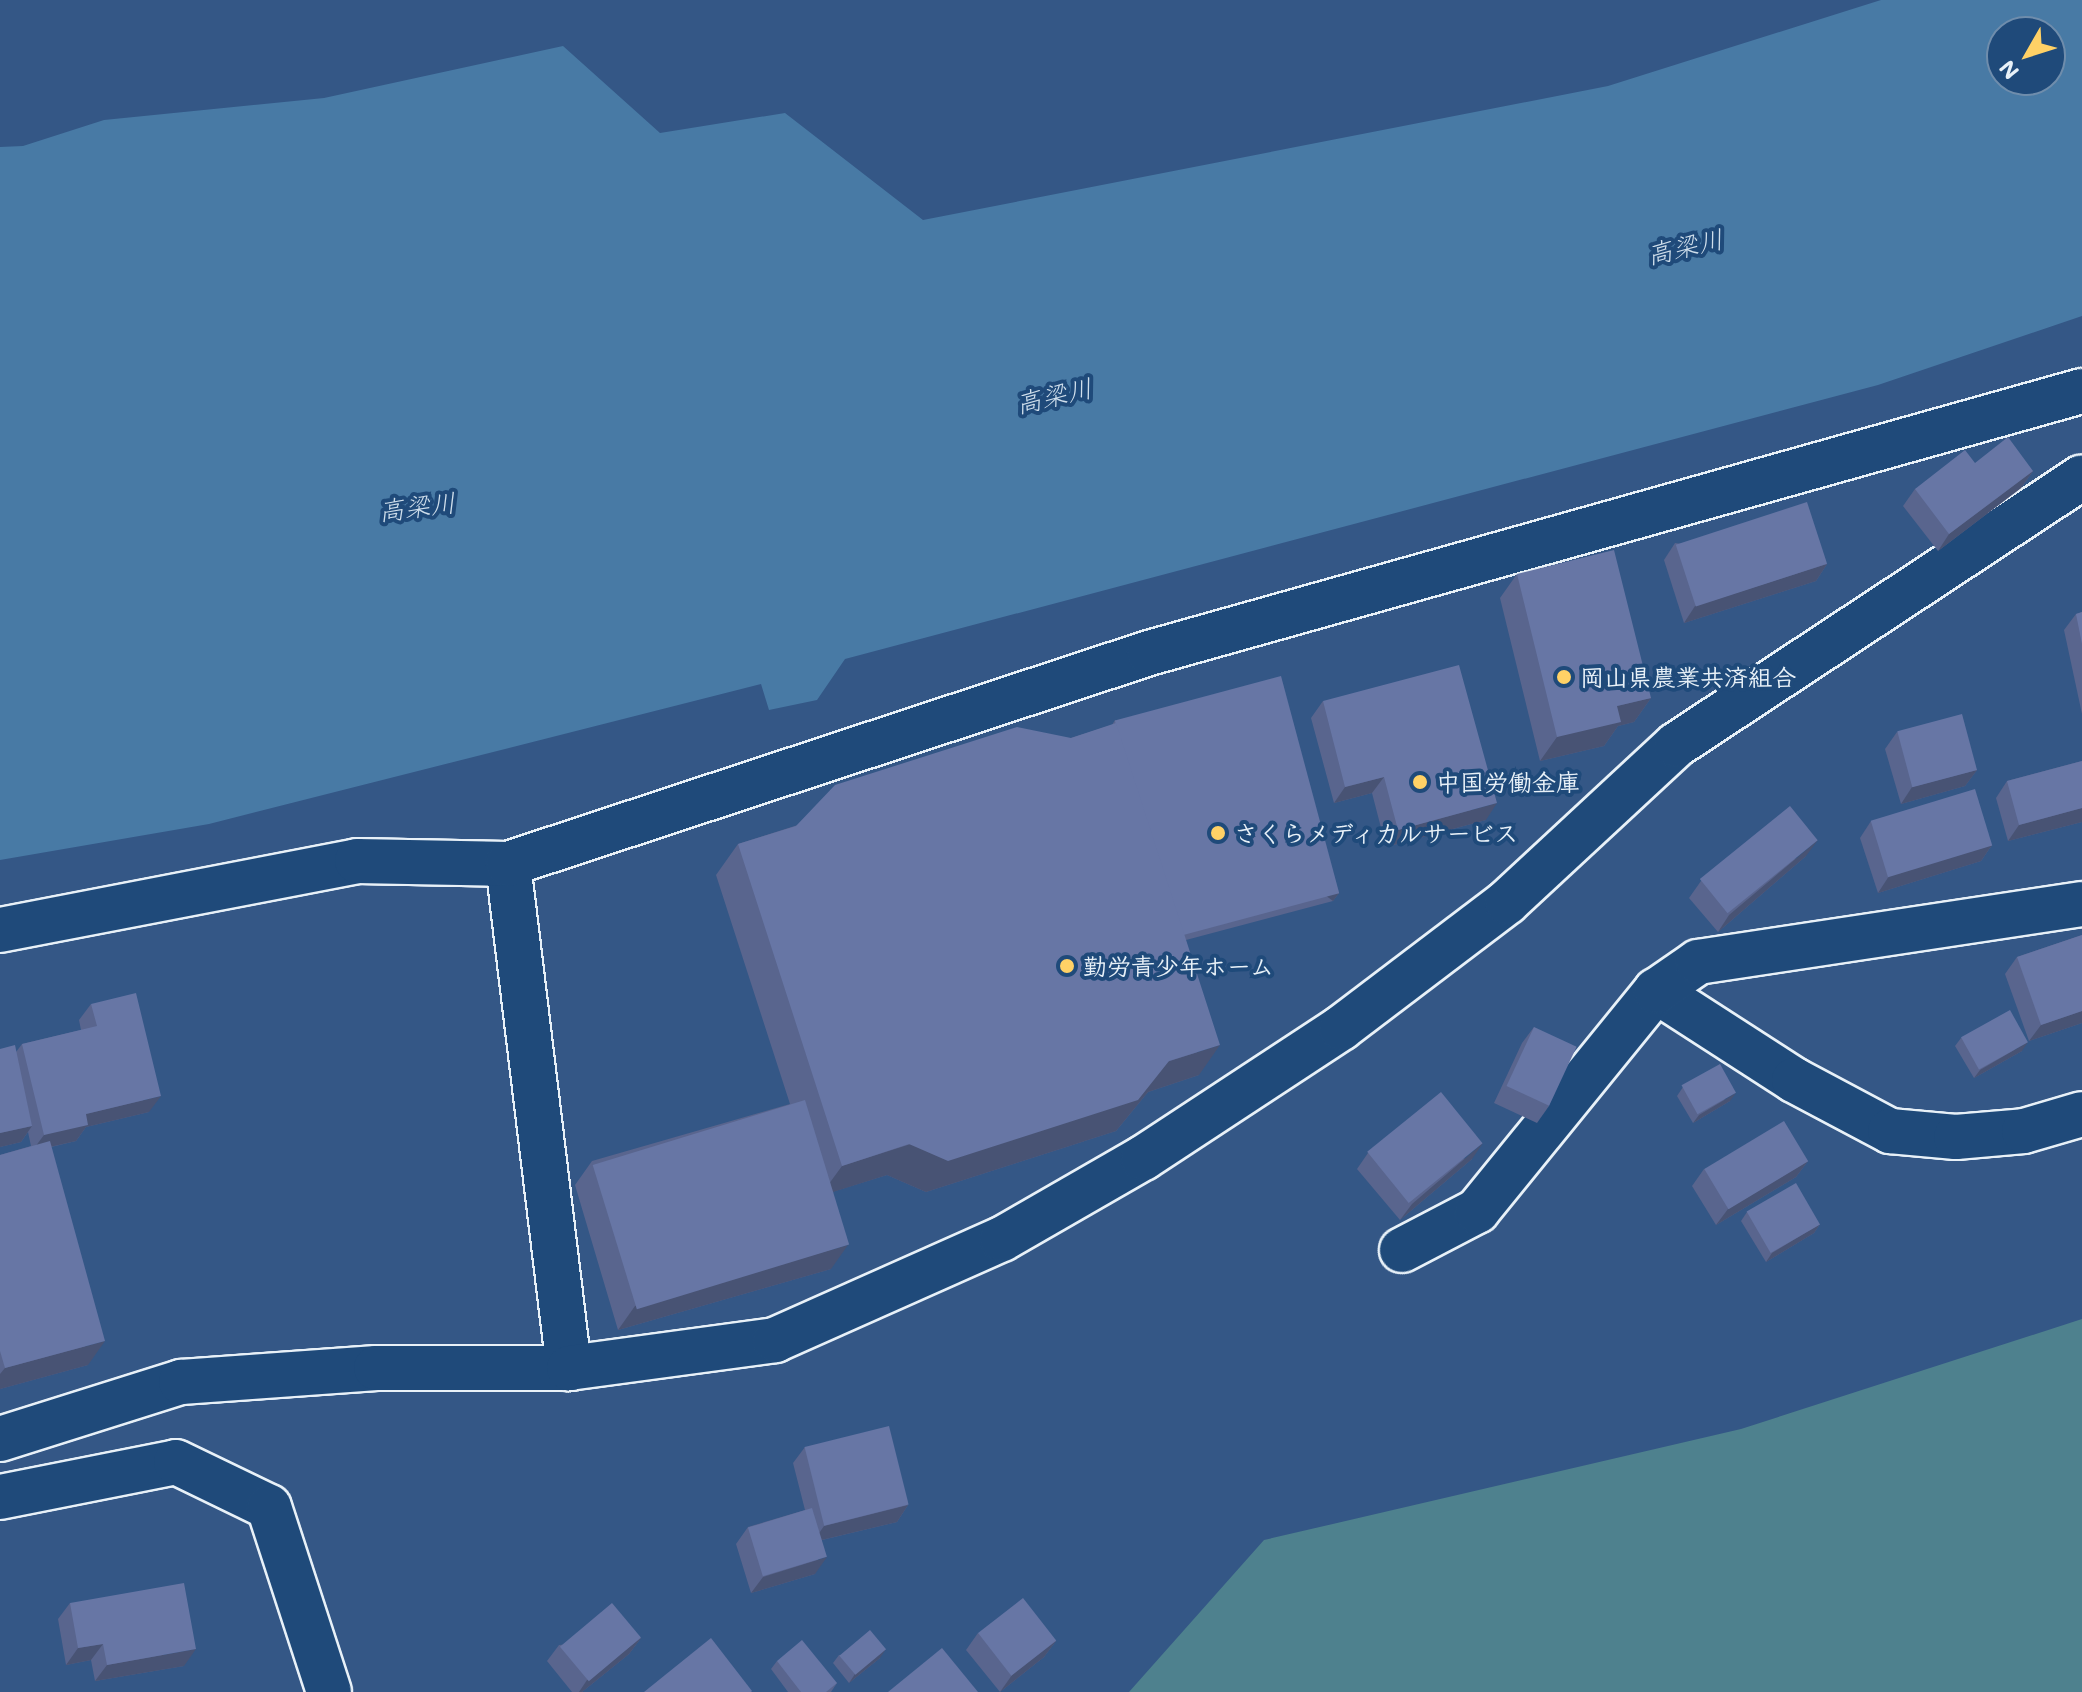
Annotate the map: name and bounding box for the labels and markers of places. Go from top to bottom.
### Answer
place label: 岡山県農業共済組合 [1580,663,1796,691]
marker: 岡山県農業共済組合 [1555,668,1573,686]
place label: 中国労働金庫 [1436,768,1580,796]
marker: 中国労働金庫 [1411,773,1429,791]
place label: さくらメディカルサービス [1234,819,1522,847]
marker: さくらメディカルサービス [1209,824,1227,842]
place label: 勤労青少年ホーム [1083,952,1275,980]
marker: 勤労青少年ホーム [1058,957,1076,975]

